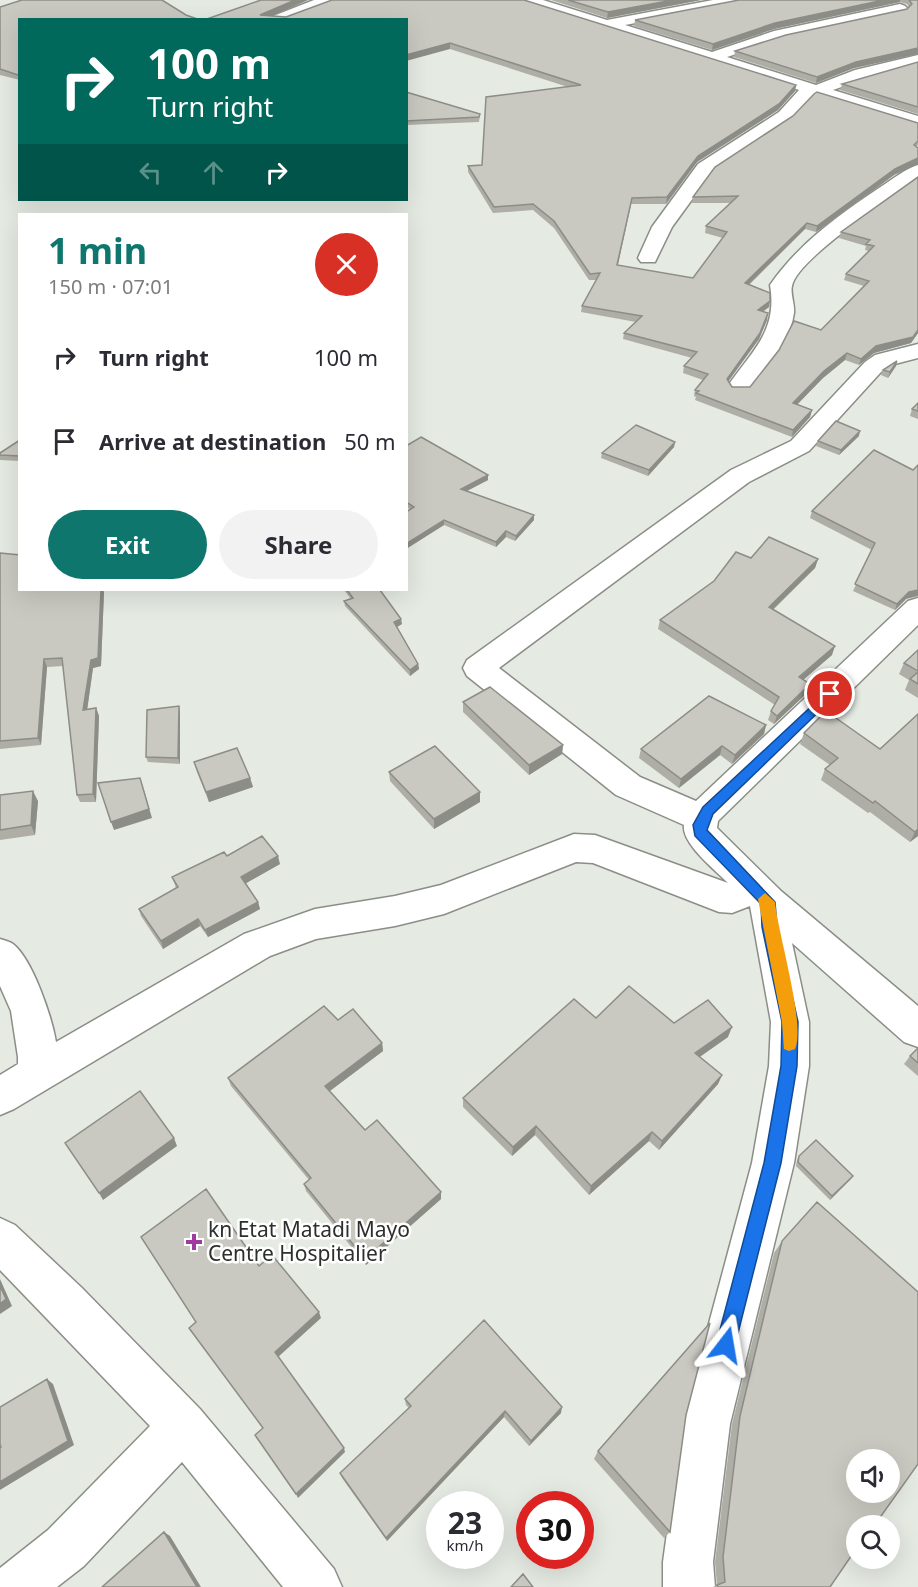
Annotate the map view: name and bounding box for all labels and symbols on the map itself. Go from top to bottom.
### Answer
pin [804,668,855,719]
place label: kn Etat Matadi Mayo Centre Hospitalier [208,1215,410,1267]
marker: kn Etat Matadi Mayo Centre Hospitalier [185,1233,203,1251]
position arrow [694,1313,758,1377]
speed limit sign: 30 [516,1491,594,1569]

